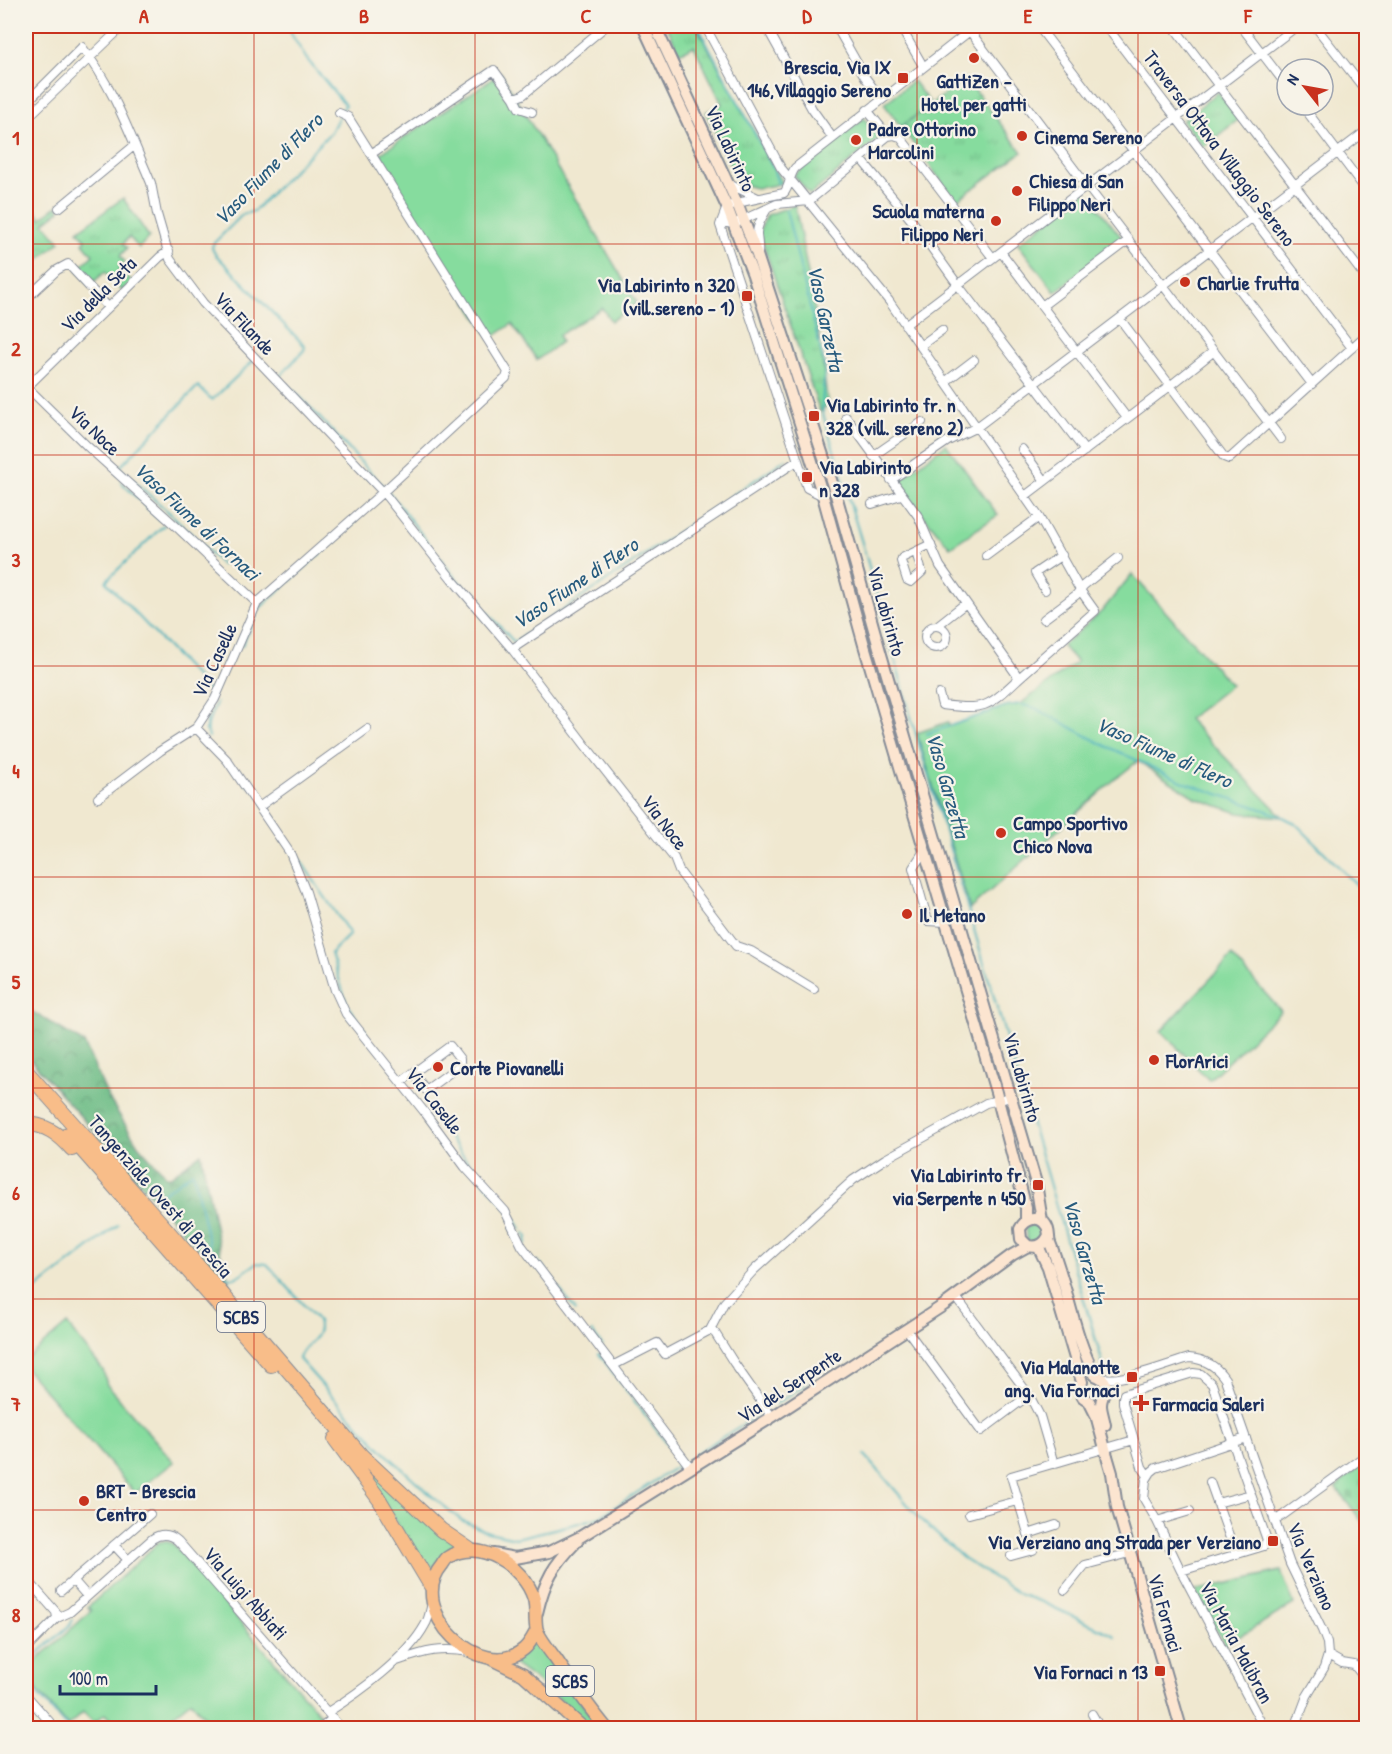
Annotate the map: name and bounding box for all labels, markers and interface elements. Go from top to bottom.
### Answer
text: A [139,2,149,29]
text: B [359,2,369,29]
text: C [581,2,592,29]
text: D [802,2,812,29]
text: E [1024,2,1033,29]
text: F [1243,2,1253,29]
street label: Traversa Ottava Villaggio Sereno [1137,44,1303,252]
marker: GattiZen - Hotel per gatti [967,51,981,65]
place label: Brescia, Via IX 146,Villaggio Sereno [747,53,891,104]
north arrow [1275,57,1335,117]
place label: GattiZen - Hotel per gatti [921,67,1027,118]
text: N [1281,70,1304,89]
marker: Brescia, Via IX 146,Villaggio Sereno [896,71,910,85]
street label: Via Labirinto [699,100,763,196]
water label: Vaso Fiume di Flero [207,105,330,232]
place label: Padre Ottorino Marcolini [868,115,976,165]
place label: Cinema Sereno [1034,123,1142,150]
text: 1 [12,124,20,151]
marker: Cinema Sereno [1015,129,1029,143]
marker: Padre Ottorino Marcolini [849,133,863,147]
place label: Chiesa di San Filippo Neri [1028,167,1124,218]
marker: Chiesa di San Filippo Neri [1010,184,1024,198]
place label: Scuola materna Filippo Neri [872,197,984,248]
marker: Scuola materna Filippo Neri [989,214,1003,228]
street label: Via della Seta [54,250,142,338]
water label: Vaso Garzetta [801,262,852,376]
place label: Charlie frutta [1197,269,1299,296]
place label: Via Labirinto n 320 (vill.sereno - 1) [597,271,735,321]
marker: Charlie frutta [1178,275,1192,289]
street label: Via Filande [208,285,282,361]
marker: Via Labirinto n 320 (vill.sereno - 1) [740,289,754,303]
text: 2 [11,335,21,362]
place label: Via Labirinto fr. n 328 (vill. sereno 2) [826,391,964,441]
street label: Via Noce [63,399,127,461]
marker: Via Labirinto fr. n 328 (vill. sereno 2) [807,409,821,423]
place label: Via Labirinto n 328 [819,453,911,503]
water label: Vaso Fiume di Fornaci [128,455,268,589]
marker: Via Labirinto n 328 [800,470,814,484]
water label: Vaso Fiume di Flero [506,529,645,636]
text: 3 [12,546,21,573]
street label: Via Labirinto [861,563,913,659]
street label: Via Caselle [185,618,243,702]
water label: Vaso Fiume di Flero [1091,709,1238,796]
water label: Vaso Garzetta [919,729,978,843]
text: 4 [12,757,20,784]
street label: Via Noce [635,789,695,855]
place label: Campo Sportivo Chico Nova [1013,809,1128,859]
marker: Campo Sportivo Chico Nova [994,826,1008,840]
place label: Il Metano [919,901,985,928]
marker: Il Metano [900,907,914,921]
text: 5 [12,968,21,995]
street label: Via Labirinto [997,1029,1049,1125]
place label: FlorArici [1165,1047,1229,1074]
marker: FlorArici [1147,1053,1161,1067]
place label: Corte Piovanelli [450,1054,564,1081]
street label: Via Caselle [400,1060,470,1140]
marker: Corte Piovanelli [431,1060,445,1074]
street label: Tangenziale Ovest di Brescia [83,1109,239,1283]
place label: Via Labirinto fr. via Serpente n 450 [893,1161,1026,1212]
marker: Via Labirinto fr. via Serpente n 450 [1031,1178,1045,1192]
text: 6 [12,1179,20,1206]
water label: Vaso Garzetta [1056,1195,1115,1309]
road number: SCBS [217,1302,265,1332]
street label: Via del Serpente [732,1341,846,1429]
place label: Via Malanotte ang. Via Fornaci [1005,1353,1120,1404]
marker: Via Malanotte ang. Via Fornaci [1125,1370,1139,1384]
text: 7 [10,1390,21,1417]
place label: Farmacia Saleri [1152,1390,1265,1417]
marker: Farmacia Saleri [1134,1396,1148,1410]
place label: BRT - Brescia Centro [96,1477,196,1527]
marker: BRT - Brescia Centro [77,1494,91,1508]
street label: Via Verziano [1281,1518,1343,1614]
place label: Via Verziano ang Strada per Verziano [987,1528,1261,1556]
marker: Via Verziano ang Strada per Verziano [1266,1534,1280,1548]
street label: Via Luigi Abbiati [198,1540,294,1646]
street label: Via Fornaci [1142,1571,1190,1655]
street label: Via Maria Malibran [1193,1576,1281,1708]
text: 8 [12,1601,21,1628]
scale bar [60,1658,156,1696]
place label: Via Fornaci n 13 [1033,1658,1148,1685]
marker: Via Fornaci n 13 [1153,1664,1167,1678]
text: 100 m [69,1666,108,1691]
road number: SCBS [546,1666,594,1696]

